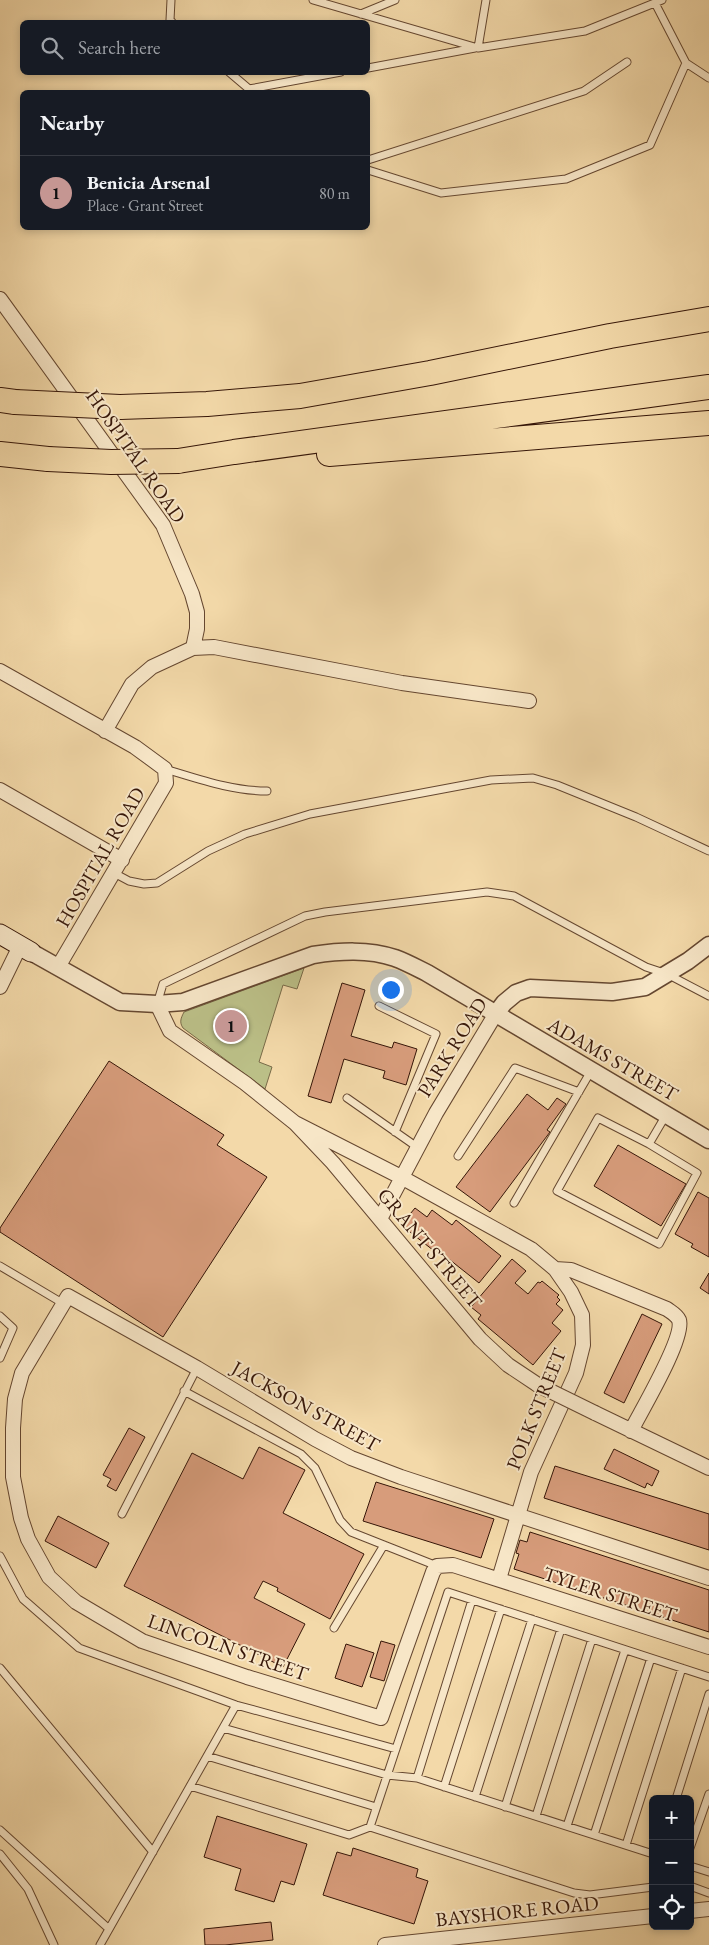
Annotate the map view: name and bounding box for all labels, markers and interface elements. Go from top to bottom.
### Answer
search box [20,20,370,75]
icon: search [38,34,66,62]
text: Search here [78,35,160,60]
text: Nearby [40,109,104,136]
text: Benicia Arsenal [87,170,210,195]
text: 1 [52,183,60,204]
text: 80 m [319,183,350,204]
text: Place · Grant Street [87,195,203,216]
street label: HOSPITAL ROAD [80,384,192,528]
street label: HOSPITAL ROAD [49,782,151,932]
your location [378,977,404,1003]
street label: PARK ROAD [411,992,493,1102]
pin: 1 [215,1007,247,1045]
street label: ADAMS STREET [542,1011,683,1107]
street label: GRANT STREET [372,1182,488,1314]
street label: POLK STREET [500,1344,572,1473]
street label: JACKSON STREET [226,1354,385,1458]
street label: TYLER STREET [540,1560,681,1628]
street label: LINCOLN STREET [144,1607,312,1687]
map controls [649,1795,694,1930]
button: + [649,1795,694,1840]
button: − [649,1840,694,1885]
button: locate [649,1885,694,1930]
street label: BAYSHORE ROAD [434,1890,600,1932]

